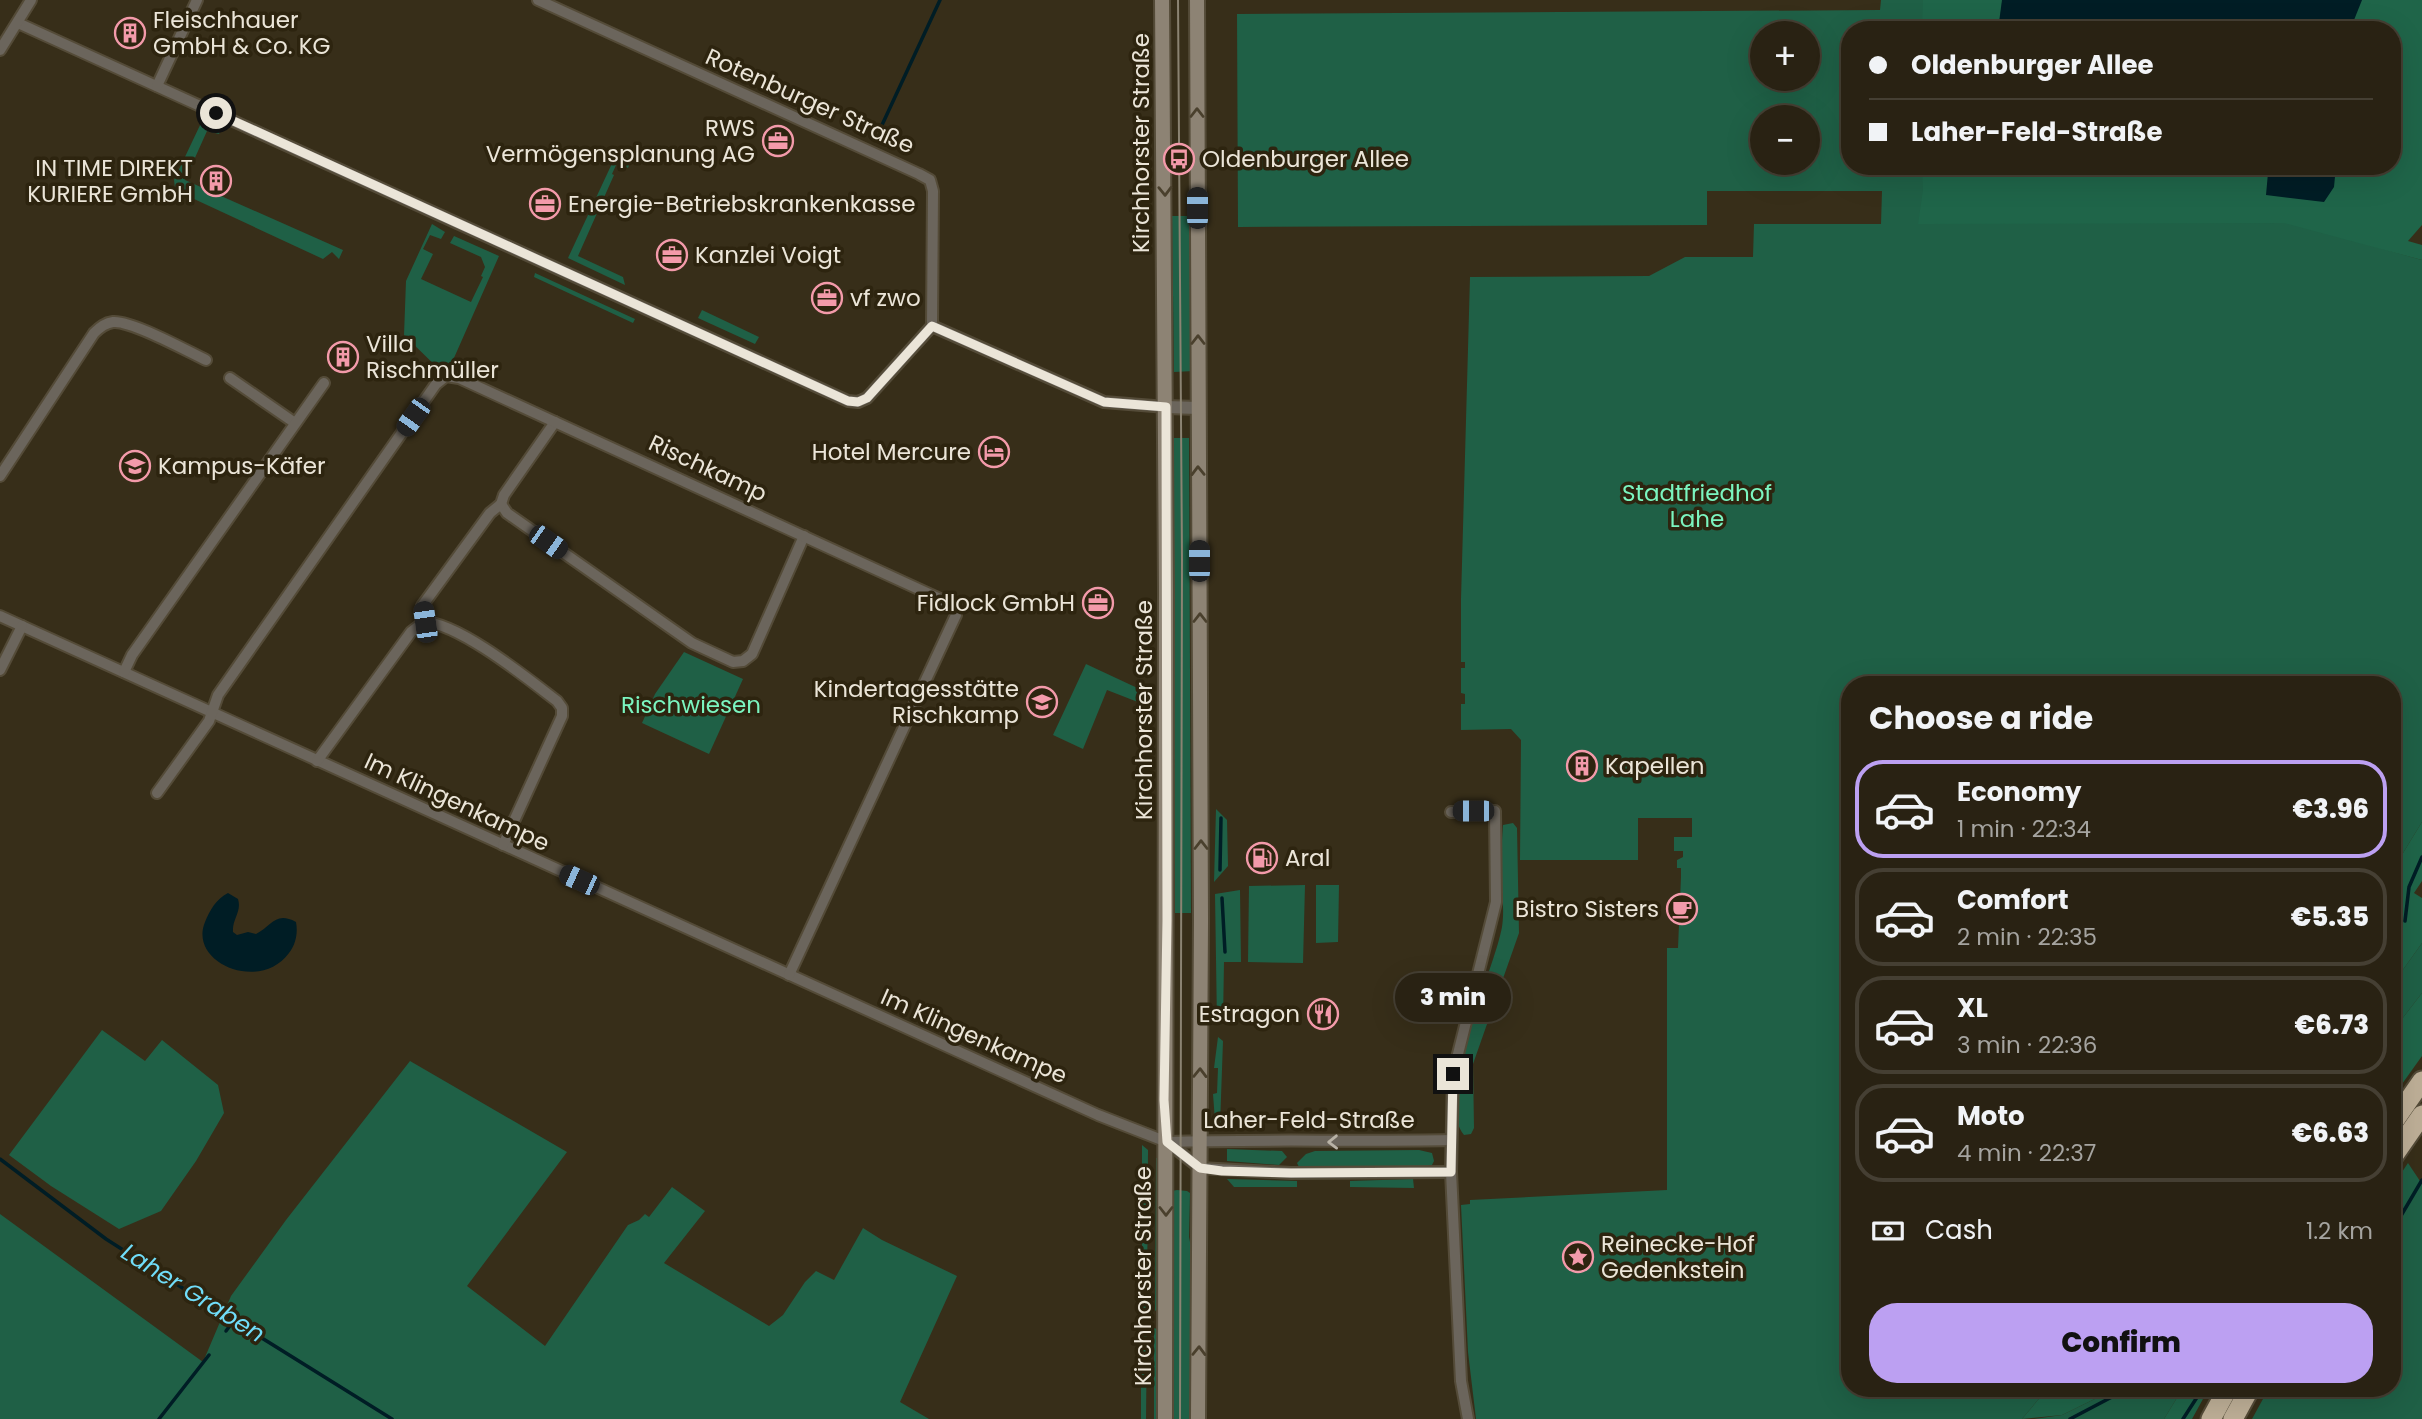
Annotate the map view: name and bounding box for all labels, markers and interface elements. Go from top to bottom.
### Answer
place label: Fleischhauer GmbH & Co. KG [153,4,330,62]
building icon: Fleischhauer GmbH & Co. KG [113,16,147,50]
map controls [1750,21,1820,175]
button: + [1750,21,1820,91]
street label: Kirchhorster Straße [1125,33,1157,253]
street label: Rotenburger Straße [701,41,919,161]
text: Oldenburger Allee [1911,47,2153,83]
route start [200,97,232,129]
button: − [1750,105,1820,175]
one-way arrow [1189,107,1205,117]
place label: RWS Vermögensplanung AG [486,112,755,170]
text: Laher-Feld-Straße [1911,114,2163,150]
office icon: RWS Vermögensplanung AG [761,124,795,158]
bus stop icon: Oldenburger Allee [1162,142,1196,176]
place label: Oldenburger Allee [1202,143,1409,175]
place label: IN TIME DIREKT KURIERE GmbH [27,152,193,210]
building icon: IN TIME DIREKT KURIERE GmbH [199,164,233,198]
one-way arrow [1157,185,1172,196]
office icon: Energie-Betriebskrankenkasse [528,187,562,221]
car [1187,187,1208,229]
place label: Energie-Betriebskrankenkasse [568,188,915,220]
office icon: Kanzlei Voigt [655,238,689,272]
place label: Kanzlei Voigt [695,239,841,271]
office icon: vf zwo [810,281,844,315]
place label: vf zwo [850,282,921,314]
place label: Villa Rischmüller [366,328,499,386]
one-way arrow [1190,334,1206,345]
building icon: Villa Rischmüller [326,340,360,374]
car [393,394,434,440]
street label: Rischkamp [644,427,772,509]
hotel icon: Hotel Mercure [977,435,1011,469]
place label: Hotel Mercure [812,436,971,468]
school or university icon: Kampus-Käfer [118,449,152,483]
place label: Kampus-Käfer [158,450,326,482]
one-way arrow [1190,465,1206,476]
park label: Stadtfriedhof Lahe [1622,477,1772,535]
car [525,521,572,563]
car [1189,540,1210,582]
office icon: Fidlock GmbH [1081,586,1115,620]
place label: Fidlock GmbH [917,587,1075,619]
car [412,600,439,644]
street label: Kirchhorster Straße [1128,600,1160,820]
one-way arrow [1192,612,1207,623]
place label: Kindertagesstätte Rischkamp [814,673,1019,731]
school or university icon: Kindertagesstätte Rischkamp [1025,685,1059,719]
park label: Rischwiesen [621,689,761,721]
text: Choose a ride [1869,695,2093,740]
street label: Im Klingenkampe [359,745,555,859]
building icon: Kapellen [1565,749,1599,783]
place label: Kapellen [1605,750,1704,782]
text: Economy [1957,774,2081,810]
icon: car [1873,778,1936,841]
text: €3.96 [2292,791,2369,827]
car [1453,801,1495,822]
text: 1 min · 22:34 [1957,813,2091,845]
one-way arrow [1193,840,1209,850]
fuel station icon: Aral [1245,841,1279,875]
place label: Aral [1285,842,1330,874]
car [556,862,603,898]
text: Comfort [1957,882,2069,918]
icon: car [1873,886,1936,949]
cafe icon: Bistro Sisters [1665,892,1699,926]
place label: Bistro Sisters [1515,893,1659,925]
text: €5.35 [2291,899,2369,935]
text: 2 min · 22:35 [1957,921,2097,953]
callout: 3 min [1395,972,1511,1021]
street label: Im Klingenkampe [876,981,1072,1091]
text: 3 min [1420,981,1486,1013]
text: XL [1957,990,1988,1026]
icon: car [1873,994,1936,1057]
restaurant icon: Estragon [1306,997,1340,1031]
place label: Estragon [1199,998,1300,1030]
text: €6.73 [2295,1007,2369,1043]
text: 3 min · 22:36 [1957,1029,2097,1061]
route end [1437,1058,1469,1090]
one-way arrow [1192,1067,1208,1078]
text: Moto [1957,1098,2025,1134]
icon: car [1873,1102,1936,1165]
street label: Laher-Feld-Straße [1203,1104,1415,1136]
text: €6.63 [2292,1115,2369,1151]
one-way arrow [1327,1134,1338,1150]
text: 4 min · 22:37 [1957,1137,2096,1169]
street label: Kirchhorster Straße [1127,1166,1159,1386]
one-way arrow [1158,1206,1174,1216]
icon: cash [1869,1212,1907,1250]
text: Cash [1925,1212,1993,1248]
text: 1.2 km [2306,1215,2373,1247]
place label: Reinecke-Hof Gedenkstein [1601,1228,1755,1286]
water label: Laher Graben [115,1235,271,1350]
place icon: Reinecke-Hof Gedenkstein [1561,1240,1595,1274]
button: Confirm [1869,1303,2373,1383]
one-way arrow [1191,1345,1206,1356]

